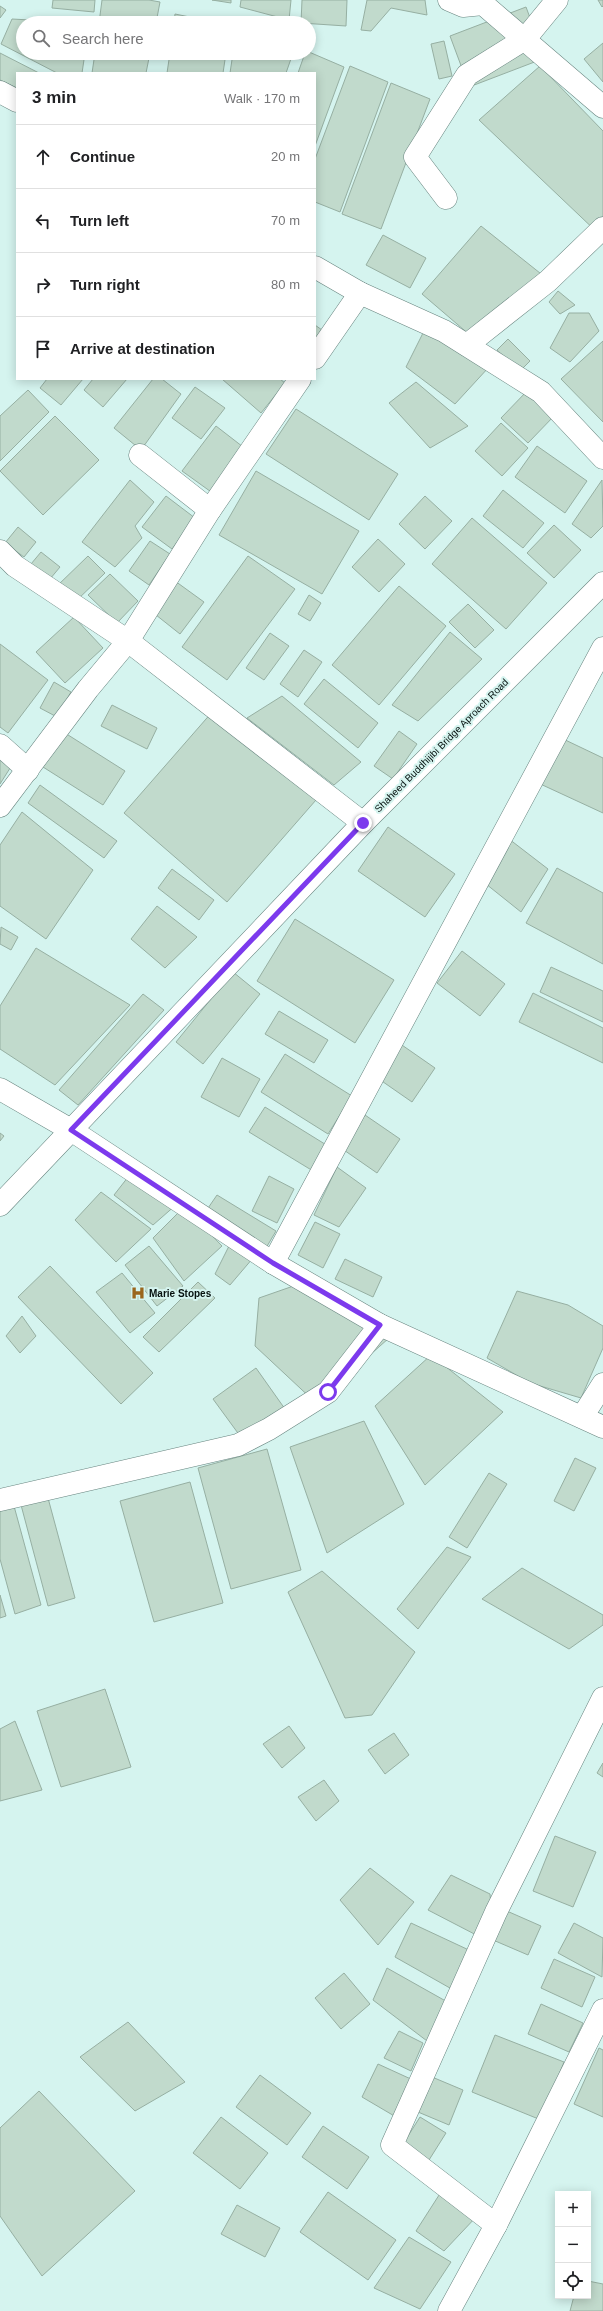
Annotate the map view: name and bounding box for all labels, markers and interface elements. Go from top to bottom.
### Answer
search box [16,16,316,60]
icon: search [30,27,52,49]
text: Search here [62,30,144,47]
text: 3 min [32,88,76,107]
text: Walk · 170 m [224,91,300,106]
icon: ahead [32,146,54,168]
text: Continue [70,148,135,165]
text: 20 m [271,149,300,164]
icon: left [32,210,54,232]
text: Turn left [70,212,129,229]
text: 70 m [271,213,300,228]
icon: right [32,274,54,296]
text: Turn right [70,276,140,293]
text: 80 m [271,277,300,292]
icon: arrive [32,338,54,360]
text: Arrive at destination [70,340,215,357]
street label: Shaheed Buddhijibi Bridge Aproach Road [372,676,510,814]
route end [354,814,372,832]
hospital icon: Marie Stopes [130,1285,146,1301]
place label: Marie Stopes [149,1288,212,1299]
route start [319,1383,337,1401]
map controls [555,2191,591,2299]
button: + [555,2191,591,2227]
button: − [555,2227,591,2263]
button: locate [555,2263,591,2299]

